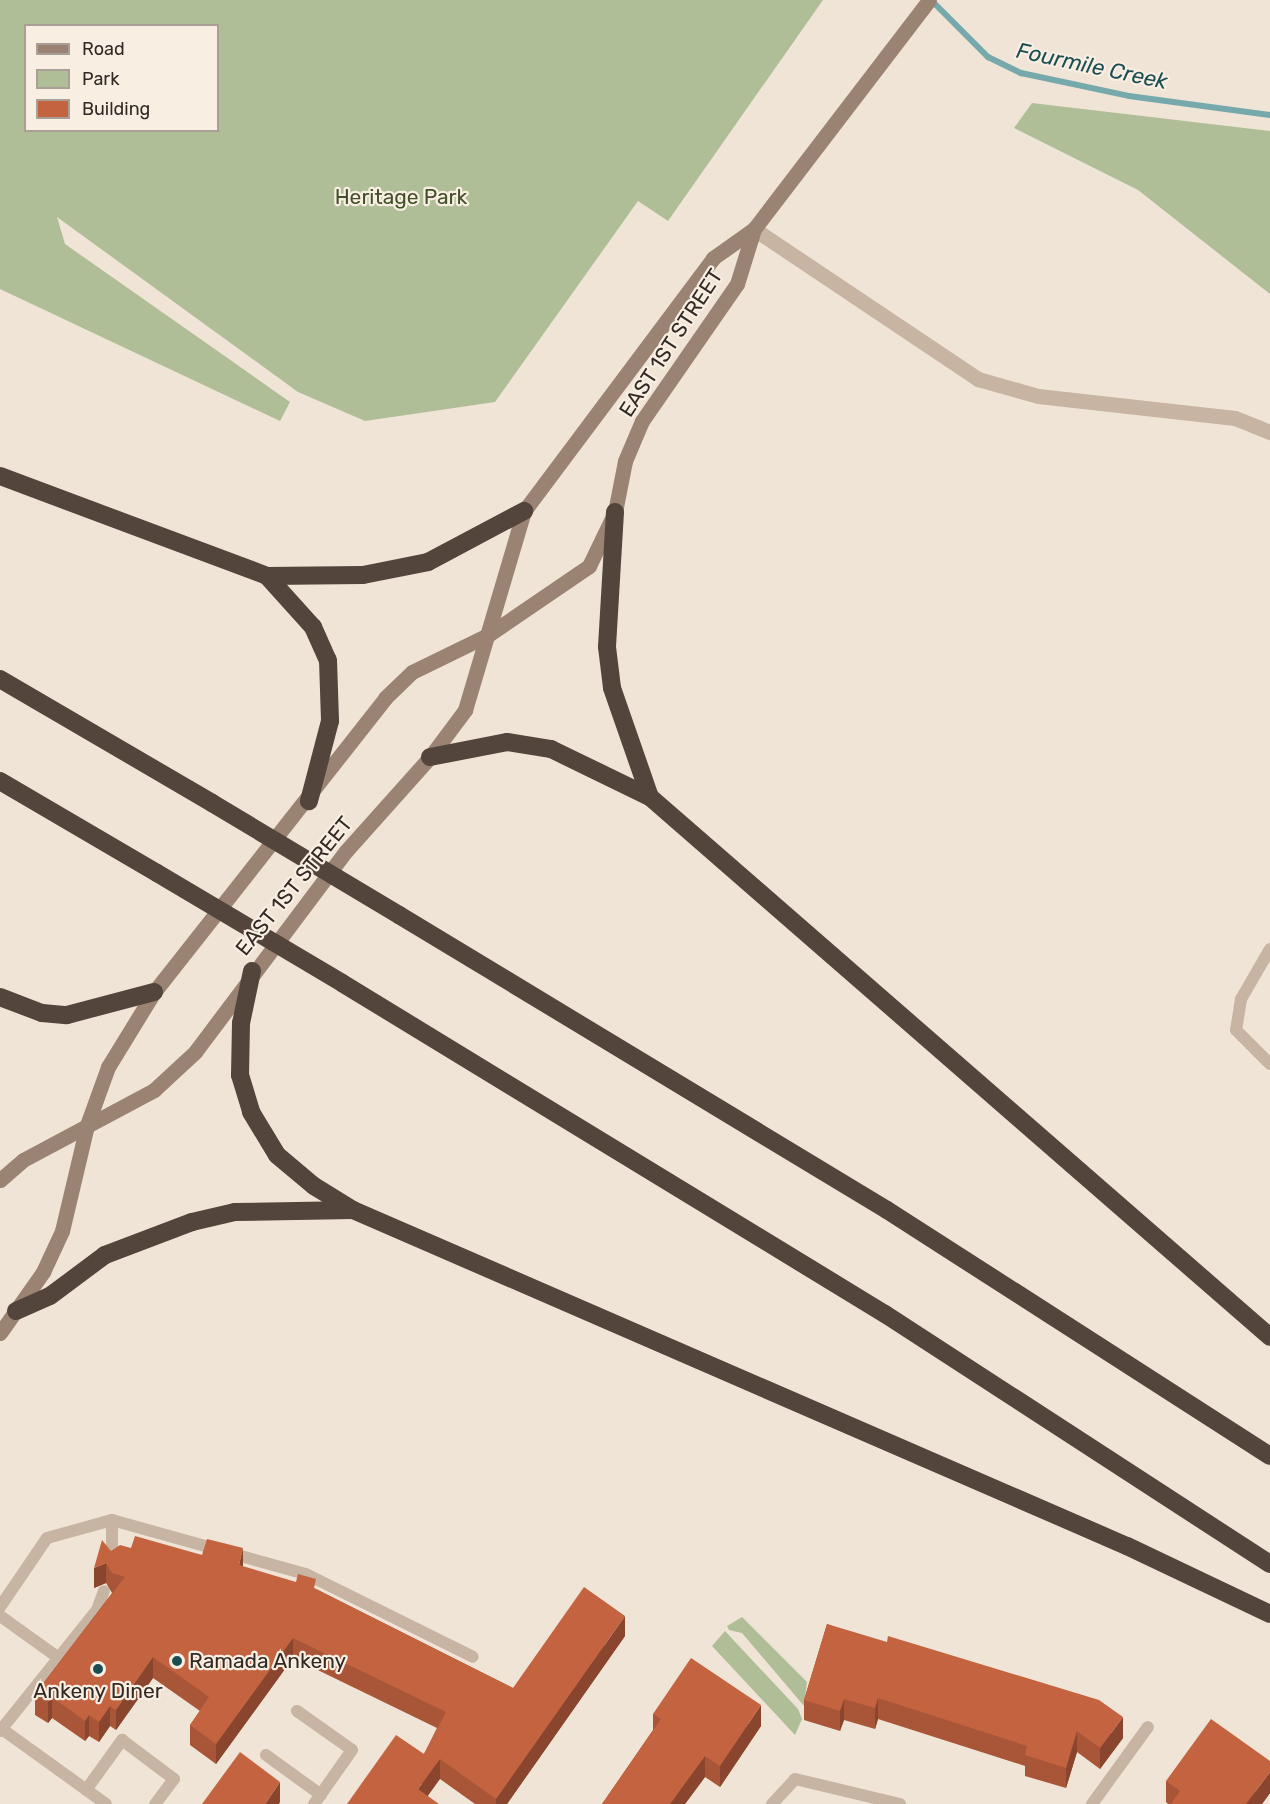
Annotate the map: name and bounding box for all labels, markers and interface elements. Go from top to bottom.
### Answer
legend [24,24,219,132]
water label: Fourmile Creek [1014,37,1170,95]
text: Road [82,38,125,60]
text: Park [82,68,119,90]
text: Building [82,98,150,120]
park label: Heritage Park [335,184,467,210]
street label: EAST 1ST STREET [613,264,729,422]
street label: EAST 1ST STREET [230,811,358,961]
place label: Ramada Ankeny [189,1648,347,1674]
marker: Ramada Ankeny [170,1654,184,1668]
marker: Ankeny Diner [91,1662,105,1676]
place label: Ankeny Diner [33,1678,163,1704]

